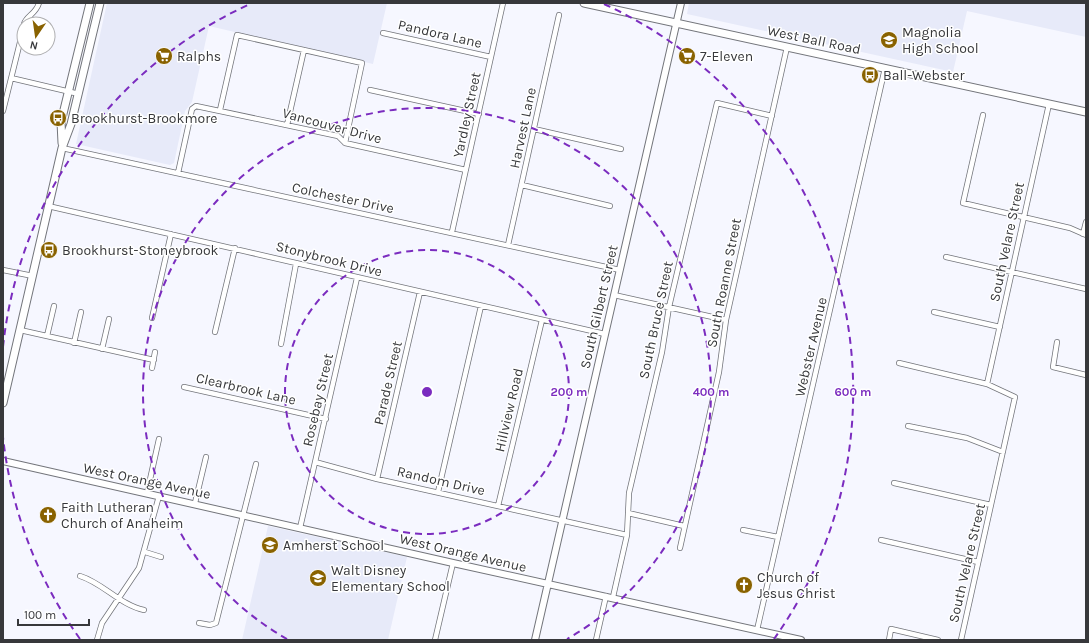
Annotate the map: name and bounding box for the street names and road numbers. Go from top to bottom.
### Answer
street label: Pandora Lane [396,16,484,52]
street label: West Ball Road [766,22,862,58]
street label: Yardley Street [450,71,484,159]
street label: Harvest Lane [506,86,540,170]
street label: Vancouver Drive [280,105,384,147]
street label: Colchester Drive [290,179,396,217]
street label: South Velare Street [986,181,1028,303]
street label: South Roanne Street [703,217,745,349]
street label: Stonybrook Drive [274,238,384,280]
street label: South Gilbert Street [577,244,621,370]
street label: South Bruce Street [635,260,677,380]
street label: Webster Avenue [791,295,831,399]
street label: Parade Street [370,339,406,427]
street label: Rosebay Street [299,352,337,448]
street label: Hillview Road [491,366,527,454]
street label: Clearbrook Lane [194,369,298,409]
street label: West Orange Avenue [82,459,212,503]
street label: Random Drive [395,463,487,499]
street label: South Velare Street [945,502,989,624]
street label: West Orange Avenue [398,530,528,576]

